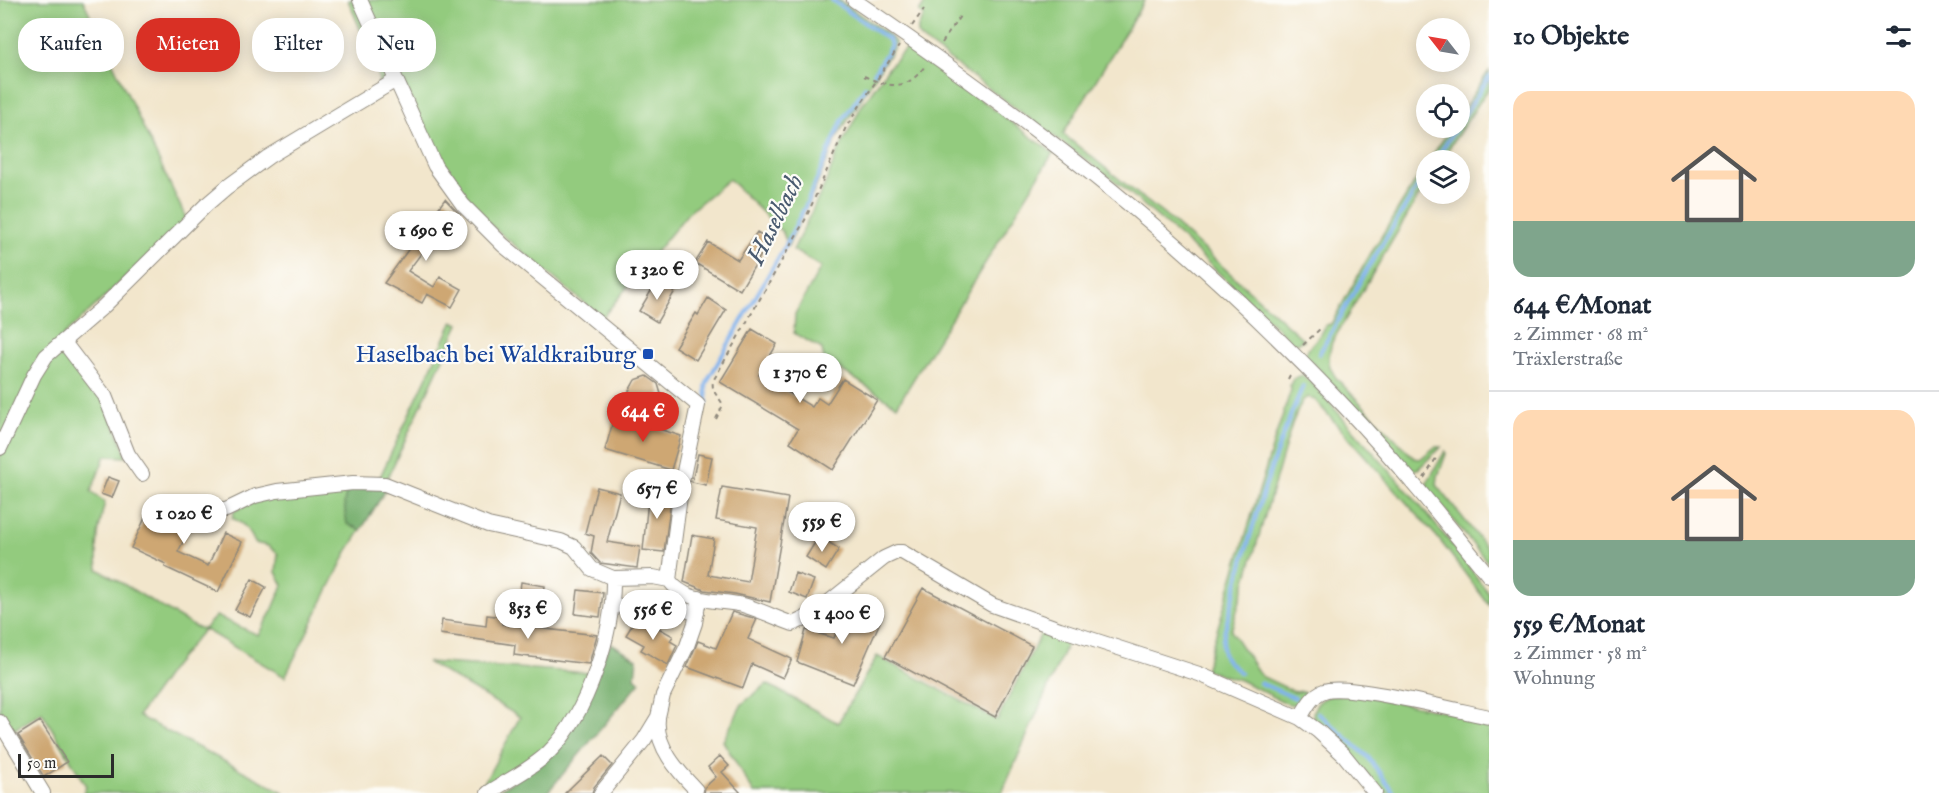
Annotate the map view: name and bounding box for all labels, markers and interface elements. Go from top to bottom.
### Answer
chip: Kaufen [18,18,124,72]
chip: Mieten [136,18,240,72]
chip: Filter [252,18,344,72]
chip: Neu [356,18,436,72]
north arrow [1416,18,1470,72]
map controls [1416,18,1470,204]
text: 10 Objekte [1513,20,1629,53]
icon: filters [1882,20,1915,53]
button: locate [1416,84,1470,138]
icon: home [1660,130,1768,238]
button: layers [1416,150,1470,204]
water label: Haselbach [739,169,811,271]
pin: 1 690 € [371,211,481,262]
text: 1 690 € [399,218,453,243]
pin: 1 320 € [602,250,712,301]
text: 1 320 € [630,257,684,282]
text: 644 €/Monat [1513,289,1651,322]
text: 2 Zimmer · 68 m² [1513,322,1648,347]
place label: Haselbach bei Waldkraiburg [356,340,637,371]
marker: Haselbach bei Waldkraiburg [641,347,655,361]
text: Träxlerstraße [1513,347,1623,372]
pin: 1 370 € [745,353,855,404]
text: 1 370 € [773,360,827,385]
pin: 644 € [601,392,685,443]
text: 644 € [621,399,665,424]
icon: home [1660,449,1768,557]
pin: 657 € [615,469,699,520]
text: 657 € [636,476,678,501]
pin: 1 020 € [129,494,239,545]
text: 1 020 € [156,501,212,526]
pin: 559 € [780,502,864,553]
text: 559 € [802,509,842,534]
pin: 853 € [486,589,570,640]
pin: 556 € [611,590,695,641]
pin: 1 400 € [787,594,897,645]
text: 853 € [509,596,547,621]
text: 556 € [634,597,672,622]
text: 1 400 € [813,601,871,626]
text: 559 €/Monat [1513,608,1645,641]
text: 2 Zimmer · 58 m² [1513,641,1647,666]
text: Wohnung [1513,666,1595,691]
scale bar [18,751,114,778]
text: 50 m [27,754,56,774]

